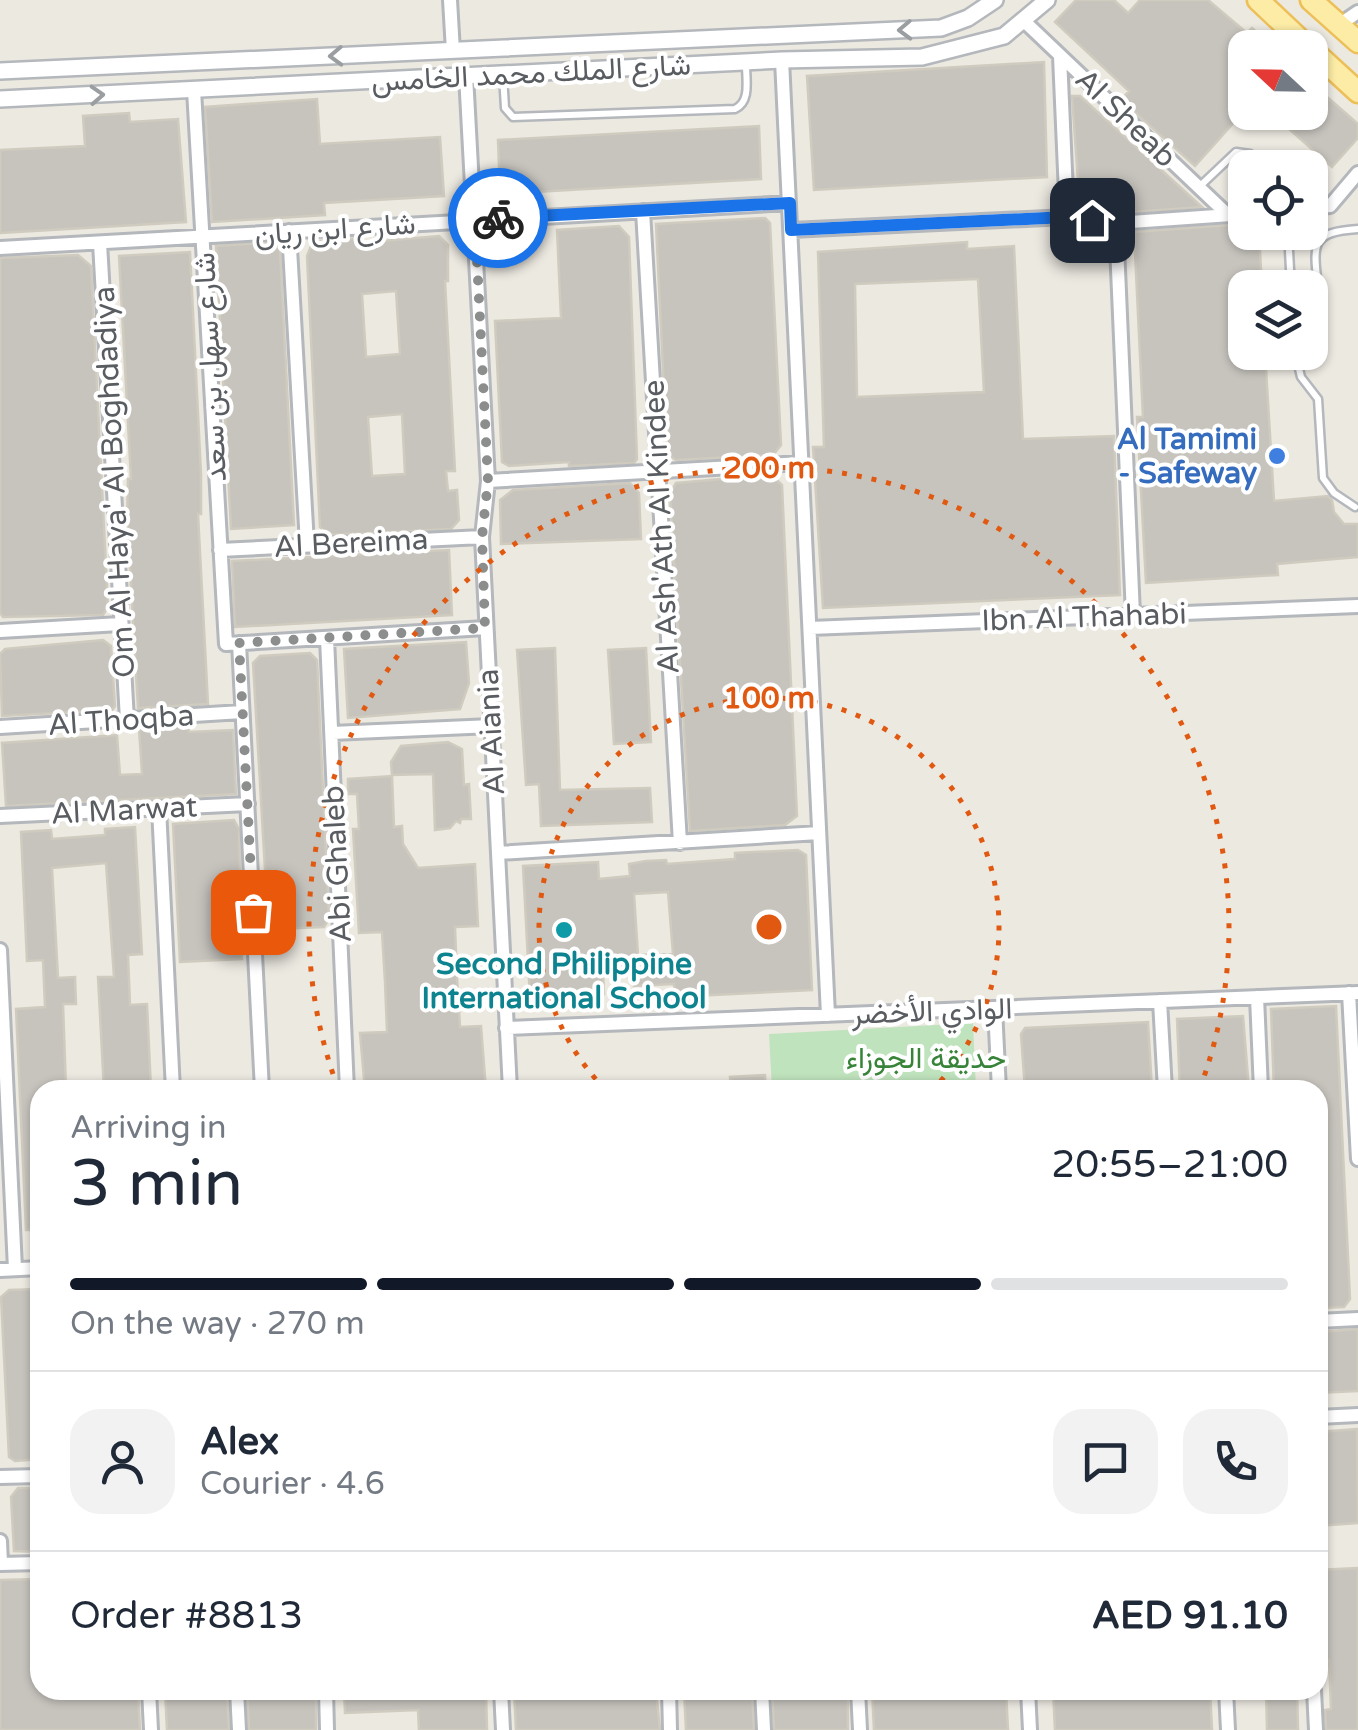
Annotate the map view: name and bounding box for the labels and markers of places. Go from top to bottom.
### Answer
pin [1050,178,1135,263]
place label: Al Tamimi - Safeway [1117,421,1257,492]
marker: Al Tamimi - Safeway [1266,445,1288,467]
pin [211,870,296,955]
centre of rings [751,909,787,945]
marker: Second Philippine International School [553,919,575,941]
place label: Second Philippine International School [422,946,706,1017]

